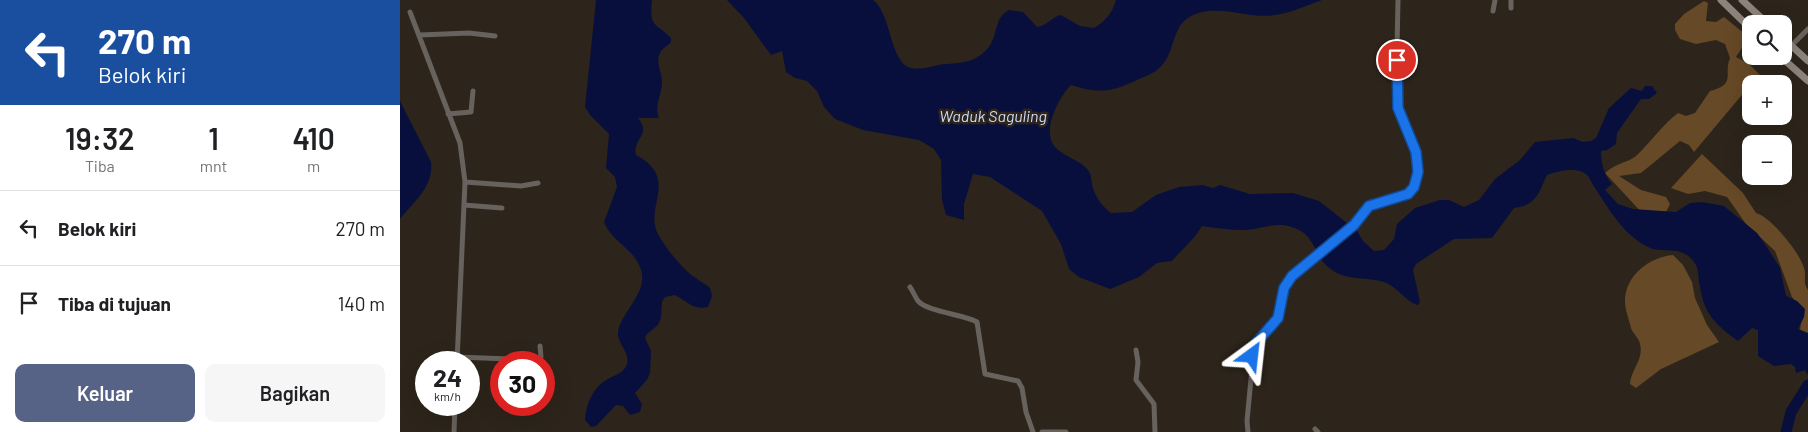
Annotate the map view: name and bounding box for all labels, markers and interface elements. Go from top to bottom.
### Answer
map controls [1742,15,1792,185]
button: search [1742,15,1792,65]
text: 270 m [98,19,191,61]
icon: left [15,20,80,85]
pin [1376,39,1418,81]
icon: arrive [1383,46,1411,74]
text: Belok kiri [98,61,186,87]
button: + [1742,75,1792,125]
water label: Waduk Saguling [939,106,1047,125]
text: 19:32 [65,120,135,156]
text: 1 [208,120,219,156]
text: 410 [293,120,335,156]
button: − [1742,135,1792,185]
text: Tiba [85,156,115,175]
text: mnt [200,156,227,175]
text: m [307,156,320,175]
icon: left [15,214,43,242]
text: Belok kiri [58,217,136,240]
text: 270 m [336,217,385,240]
icon: arrive [15,289,43,317]
text: Tiba di tujuan [58,292,171,315]
text: 140 m [338,292,385,315]
position arrow [1225,329,1277,381]
speed limit sign: 30 [490,351,555,416]
text: 24 [433,362,462,392]
button: Keluar [15,364,195,422]
button: Bagikan [205,364,385,422]
text: km/h [434,389,461,403]

